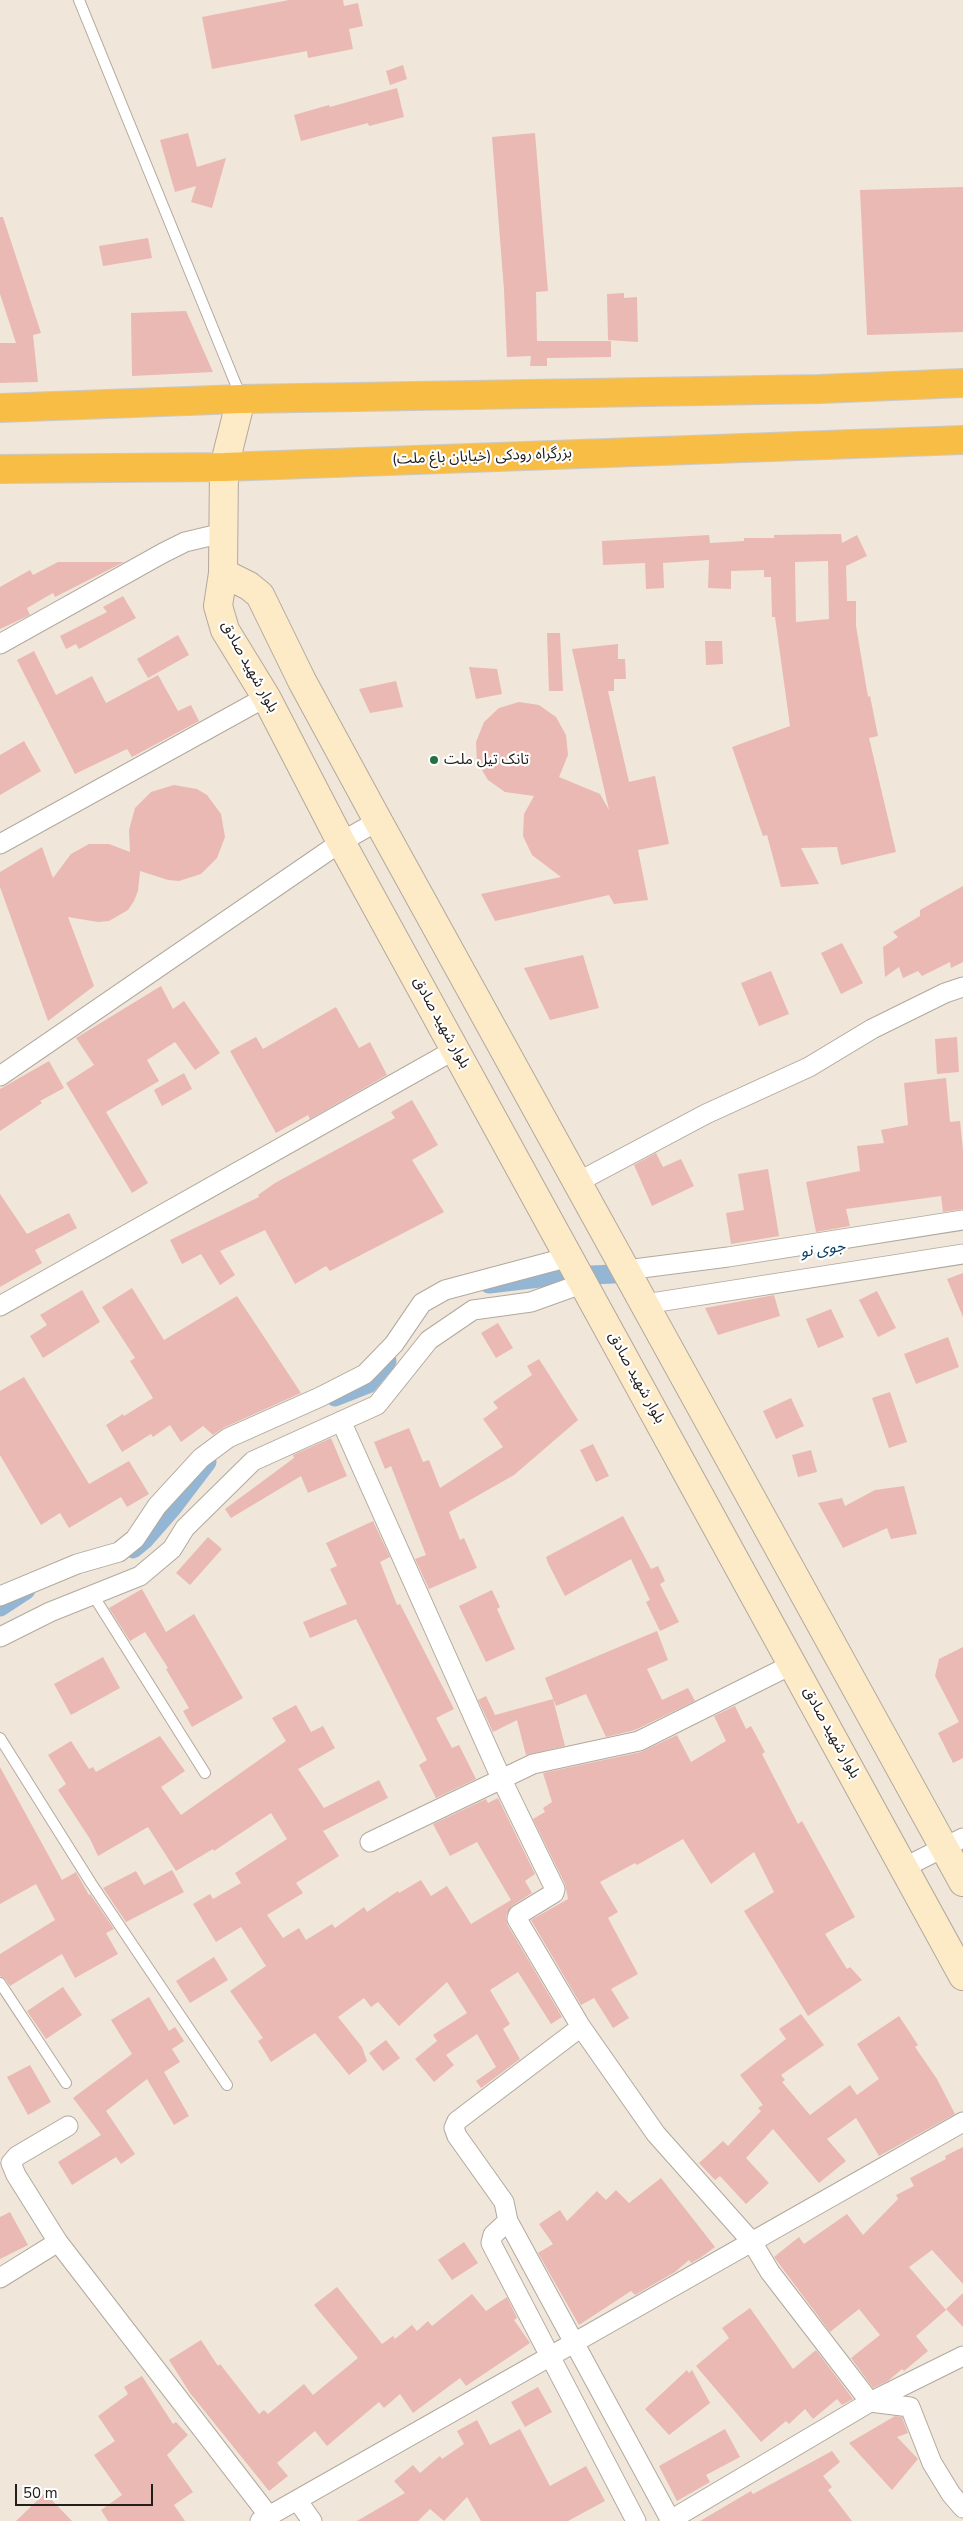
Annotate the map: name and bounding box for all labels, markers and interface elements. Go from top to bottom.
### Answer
street label: بزرگراه رودکی (خیابان باغ ملت) [392,445,572,469]
street label: بلوار شهید صادق [216,618,282,716]
place label: تانک تیل ملت [444,751,529,769]
marker: تانک تیل ملت [428,754,440,766]
street label: بلوار شهید صادق [408,974,474,1072]
water label: جوی نو [799,1237,847,1263]
street label: بلوار شهید صادق [603,1329,669,1427]
street label: بلوار شهید صادق [798,1684,864,1782]
scale bar [18,2474,155,2506]
text: 50 m [23,2483,58,2503]

